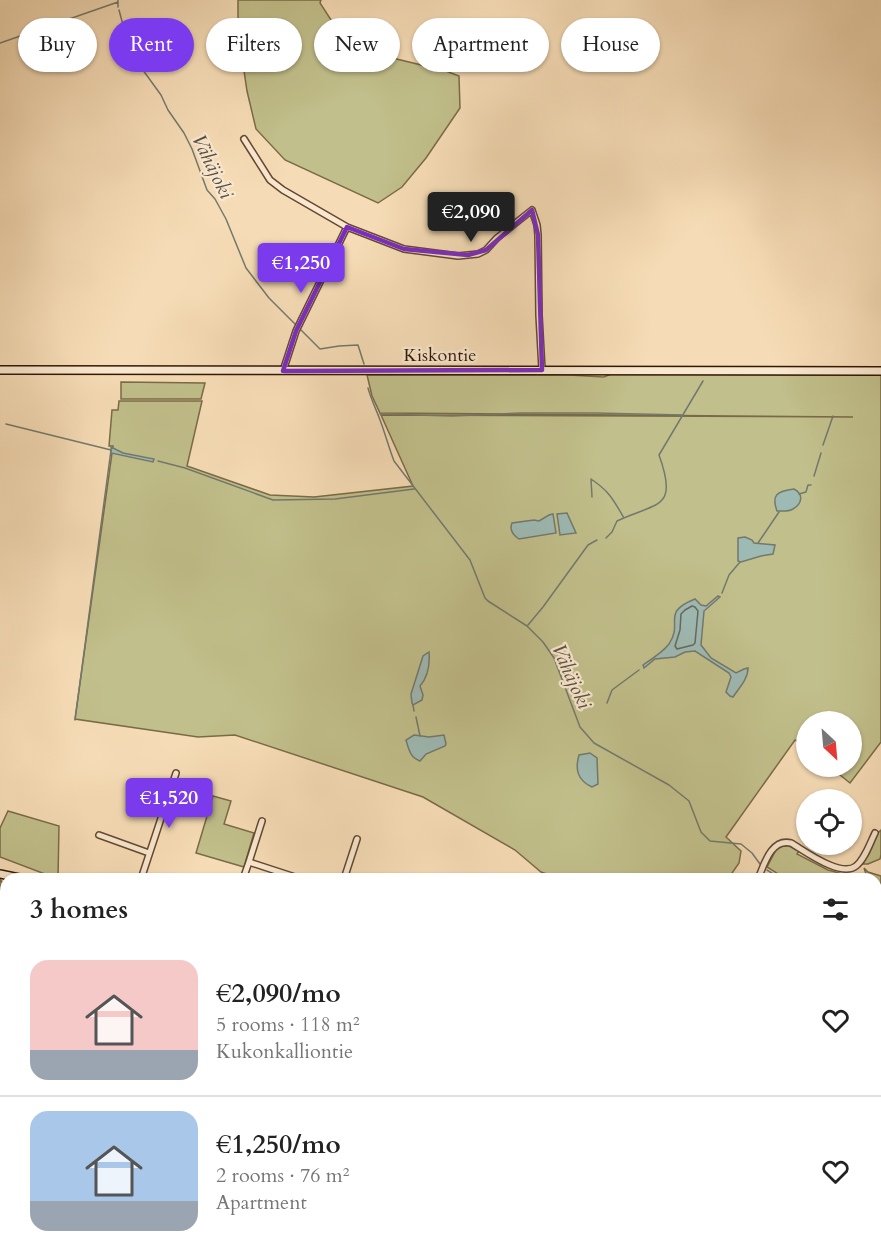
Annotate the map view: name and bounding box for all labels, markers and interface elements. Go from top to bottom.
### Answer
chip: Buy [18,18,97,72]
chip: Rent [109,18,194,72]
chip: Filters [206,18,302,72]
chip: New [314,18,400,72]
chip: Apartment [412,18,549,72]
chip: House [561,18,660,72]
water label: Vähäjoki [185,129,240,204]
pin: €2,090 [422,192,520,243]
text: €2,090 [442,198,500,225]
pin: €1,250 [252,243,350,294]
text: €1,250 [272,249,330,276]
street label: Kiskontie [404,343,477,368]
water label: Vähäjoki [545,639,598,714]
north arrow [796,711,862,777]
map controls [796,711,862,855]
pin: €1,520 [120,778,218,829]
text: €1,520 [140,784,198,811]
button: locate [796,789,862,855]
text: 3 homes [30,892,128,927]
icon: filters [819,893,852,926]
text: €2,090/mo [216,976,341,1011]
icon: home [78,984,150,1056]
icon: heart [819,1004,852,1037]
text: 5 rooms · 118 m² [216,1011,360,1038]
text: Kukonkalliontie [216,1038,353,1065]
text: €1,250/mo [216,1127,341,1162]
icon: home [78,1135,150,1207]
icon: heart [819,1155,852,1188]
text: 2 rooms · 76 m² [216,1162,349,1189]
text: Apartment [216,1189,307,1216]

